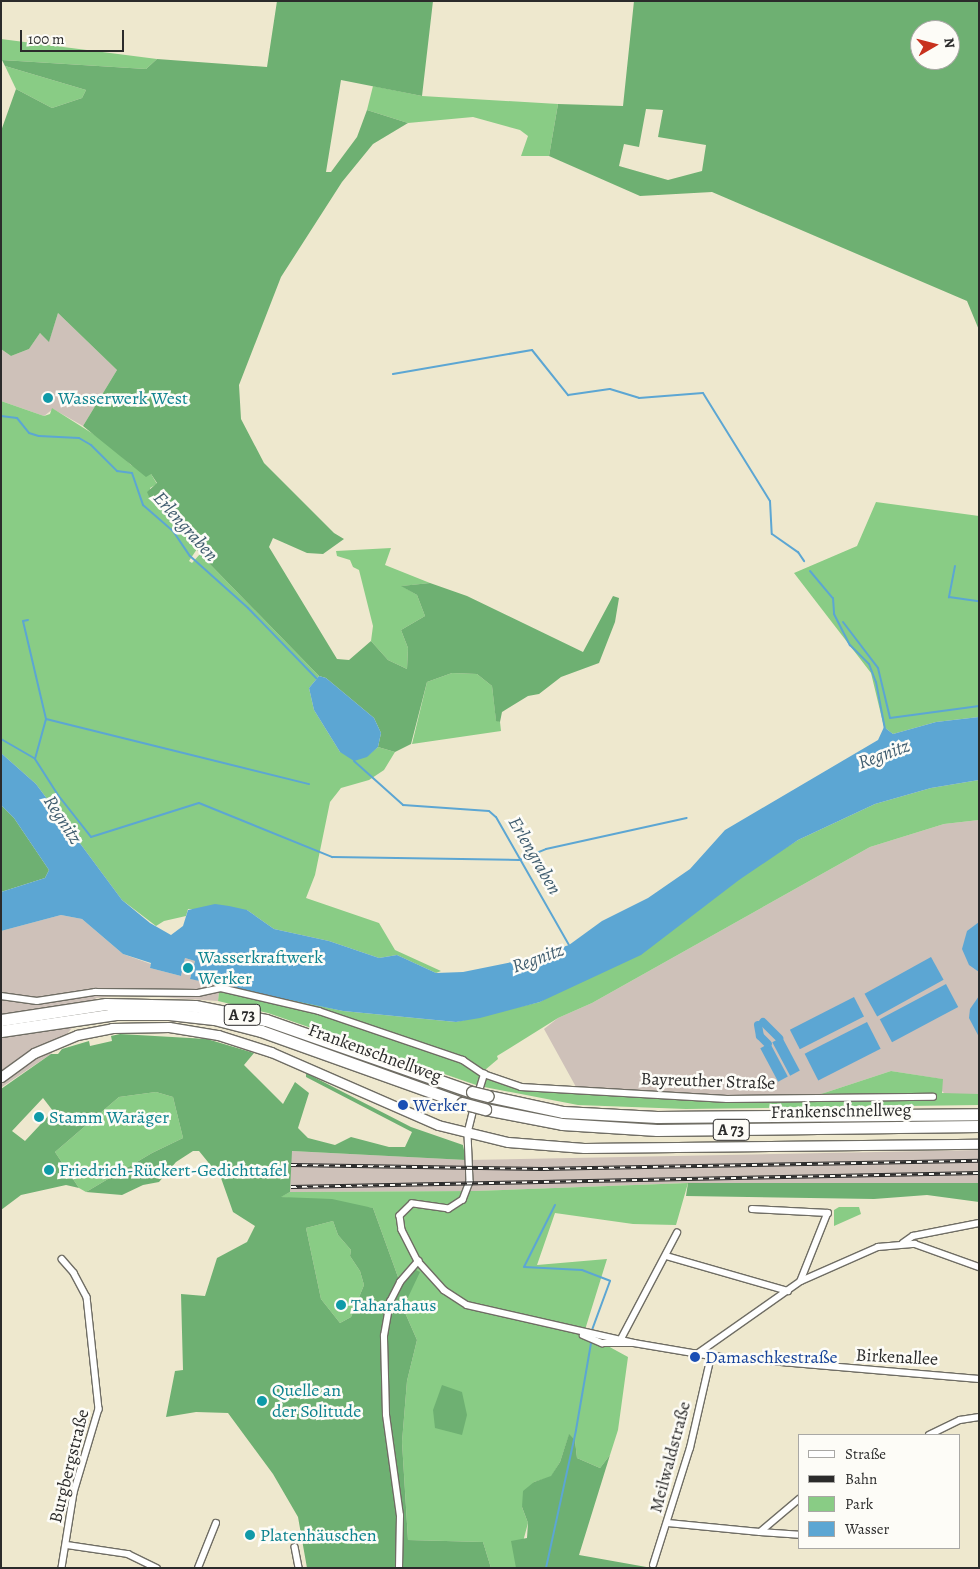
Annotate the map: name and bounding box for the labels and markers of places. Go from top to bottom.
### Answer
place label: Wasserwerk West [58,387,188,409]
marker: Wasserwerk West [42,392,54,404]
place label: Wasserkraftwerk Werker [198,947,323,990]
marker: Wasserkraftwerk Werker [182,962,194,974]
place label: Werker [413,1094,467,1116]
marker: Werker [397,1099,409,1111]
place label: Stamm Waräger [49,1106,169,1128]
marker: Stamm Waräger [33,1111,45,1123]
place label: Friedrich-Rückert-Gedichttafel [59,1159,287,1181]
marker: Friedrich-Rückert-Gedichttafel [43,1164,55,1176]
place label: Taharahaus [351,1294,436,1316]
marker: Taharahaus [335,1299,347,1311]
place label: Damaschkestraße [705,1346,838,1368]
marker: Damaschkestraße [689,1351,701,1363]
place label: Quelle an der Solitude [272,1380,361,1422]
marker: Quelle an der Solitude [256,1395,268,1407]
place label: Platenhäuschen [260,1524,377,1546]
marker: Platenhäuschen [244,1529,256,1541]

